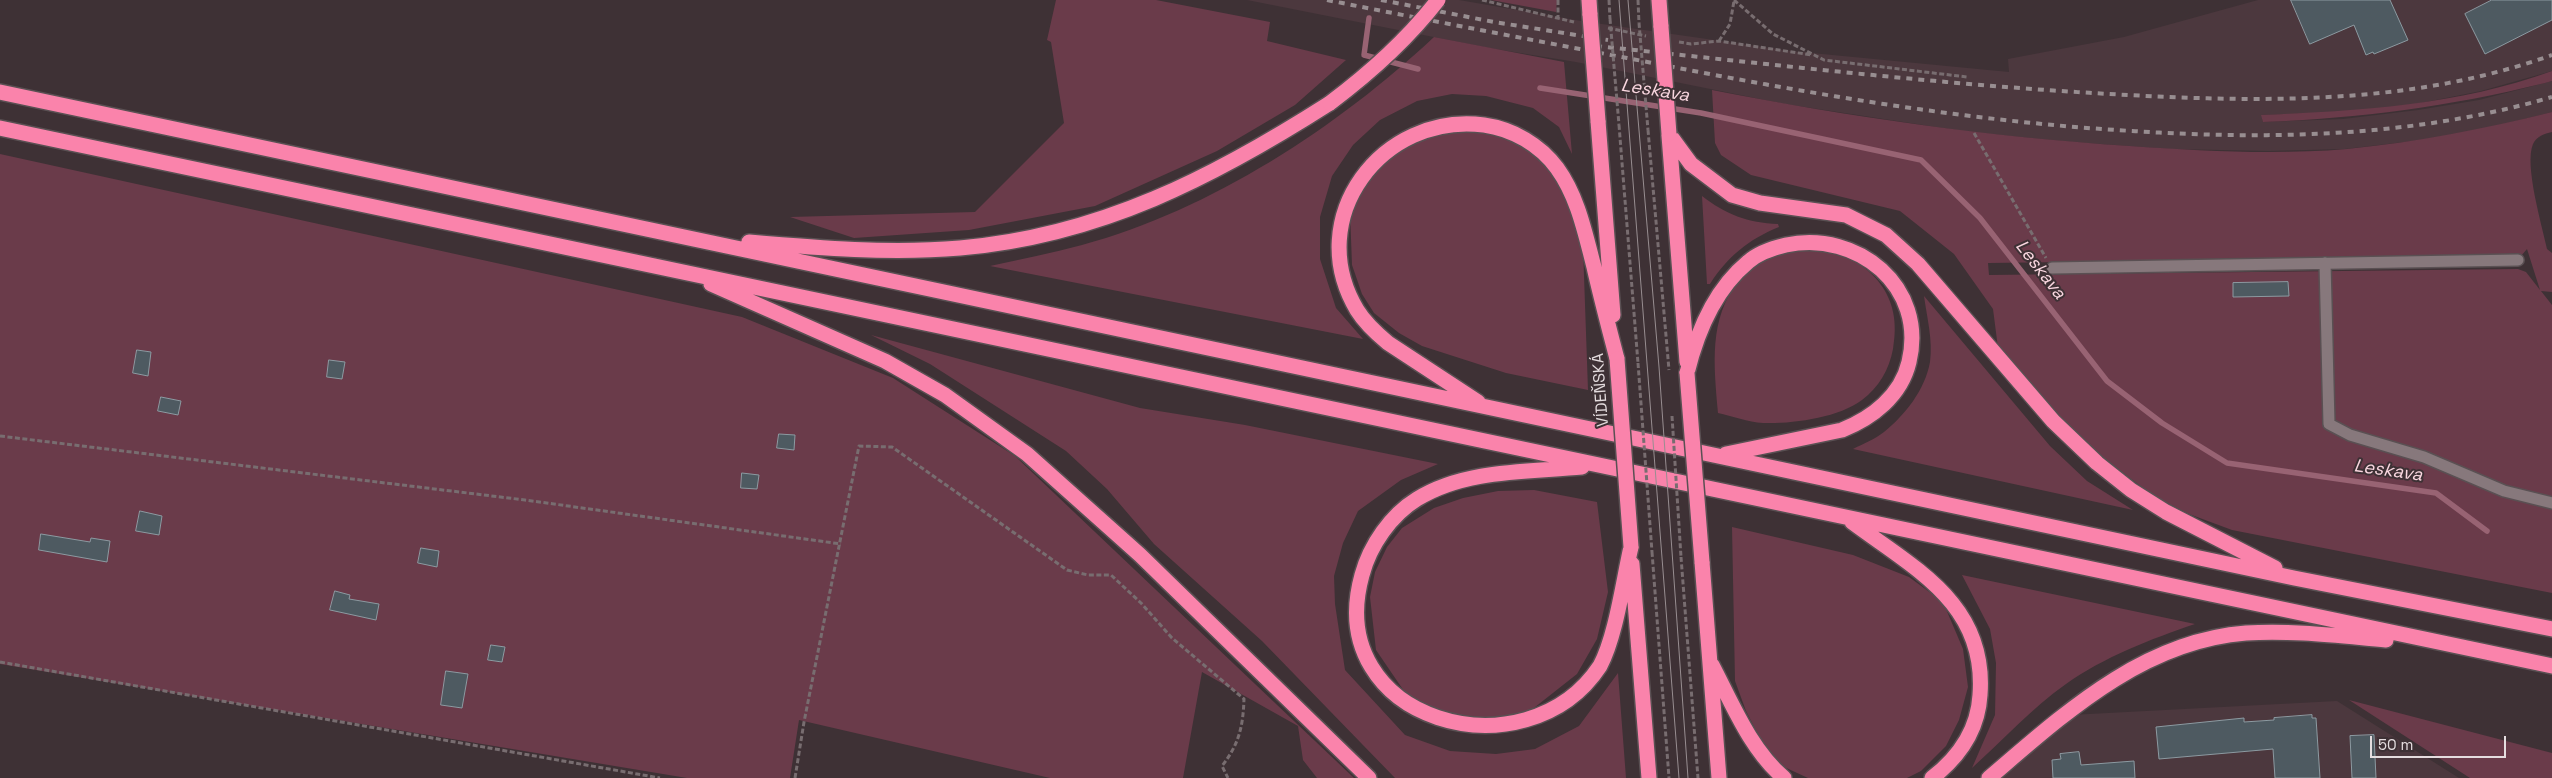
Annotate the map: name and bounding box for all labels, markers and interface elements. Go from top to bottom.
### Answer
water label: Leskava [1619,75,1691,107]
water label: Leskava [2010,236,2070,304]
street label: VÍDEŇSKÁ [1589,353,1613,427]
water label: Leskava [2352,456,2424,486]
scale bar [2372,726,2508,758]
text: 50 m [2378,735,2413,754]

